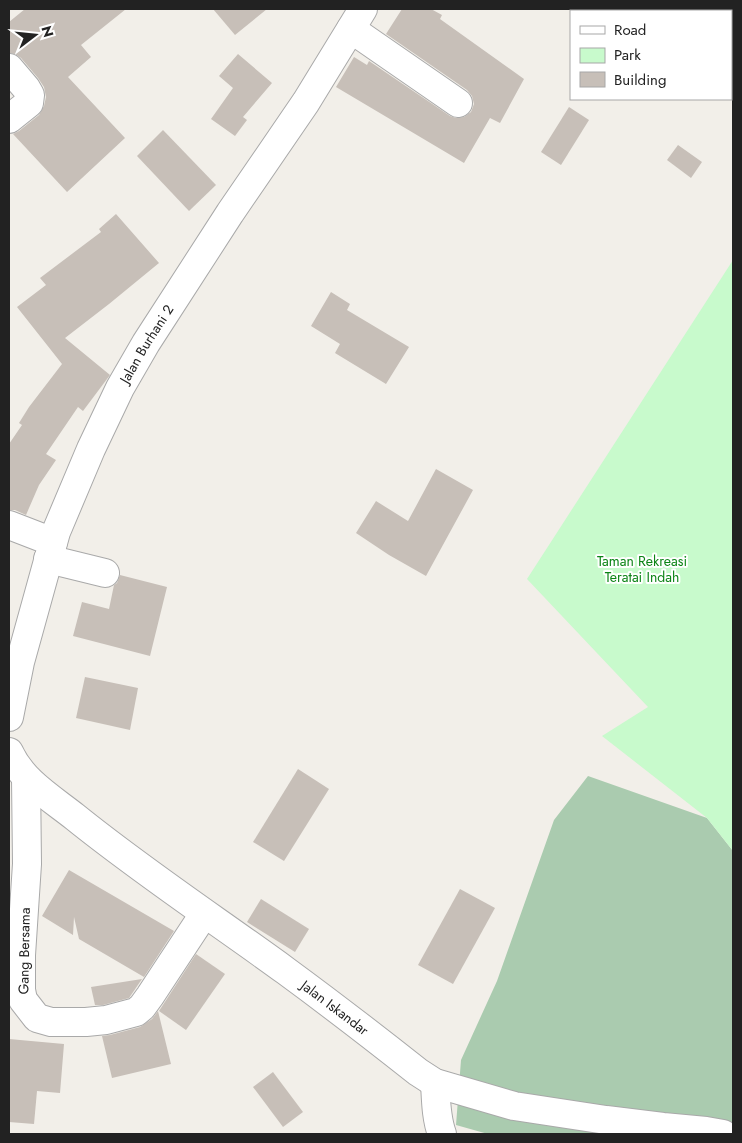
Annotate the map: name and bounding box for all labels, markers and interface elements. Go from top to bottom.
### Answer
north arrow [10,10,60,60]
legend [570,10,732,100]
text: Road [614,19,646,41]
text: N [36,23,59,40]
text: Park [614,44,641,66]
text: Building [614,69,666,91]
street label: Jalan Burhani 2 [114,301,178,389]
park label: Taman Rekreasi Teratai Indah [597,551,687,587]
street label: Gang Bersama [13,907,35,995]
street label: Jalan Iskandar [295,974,373,1040]

